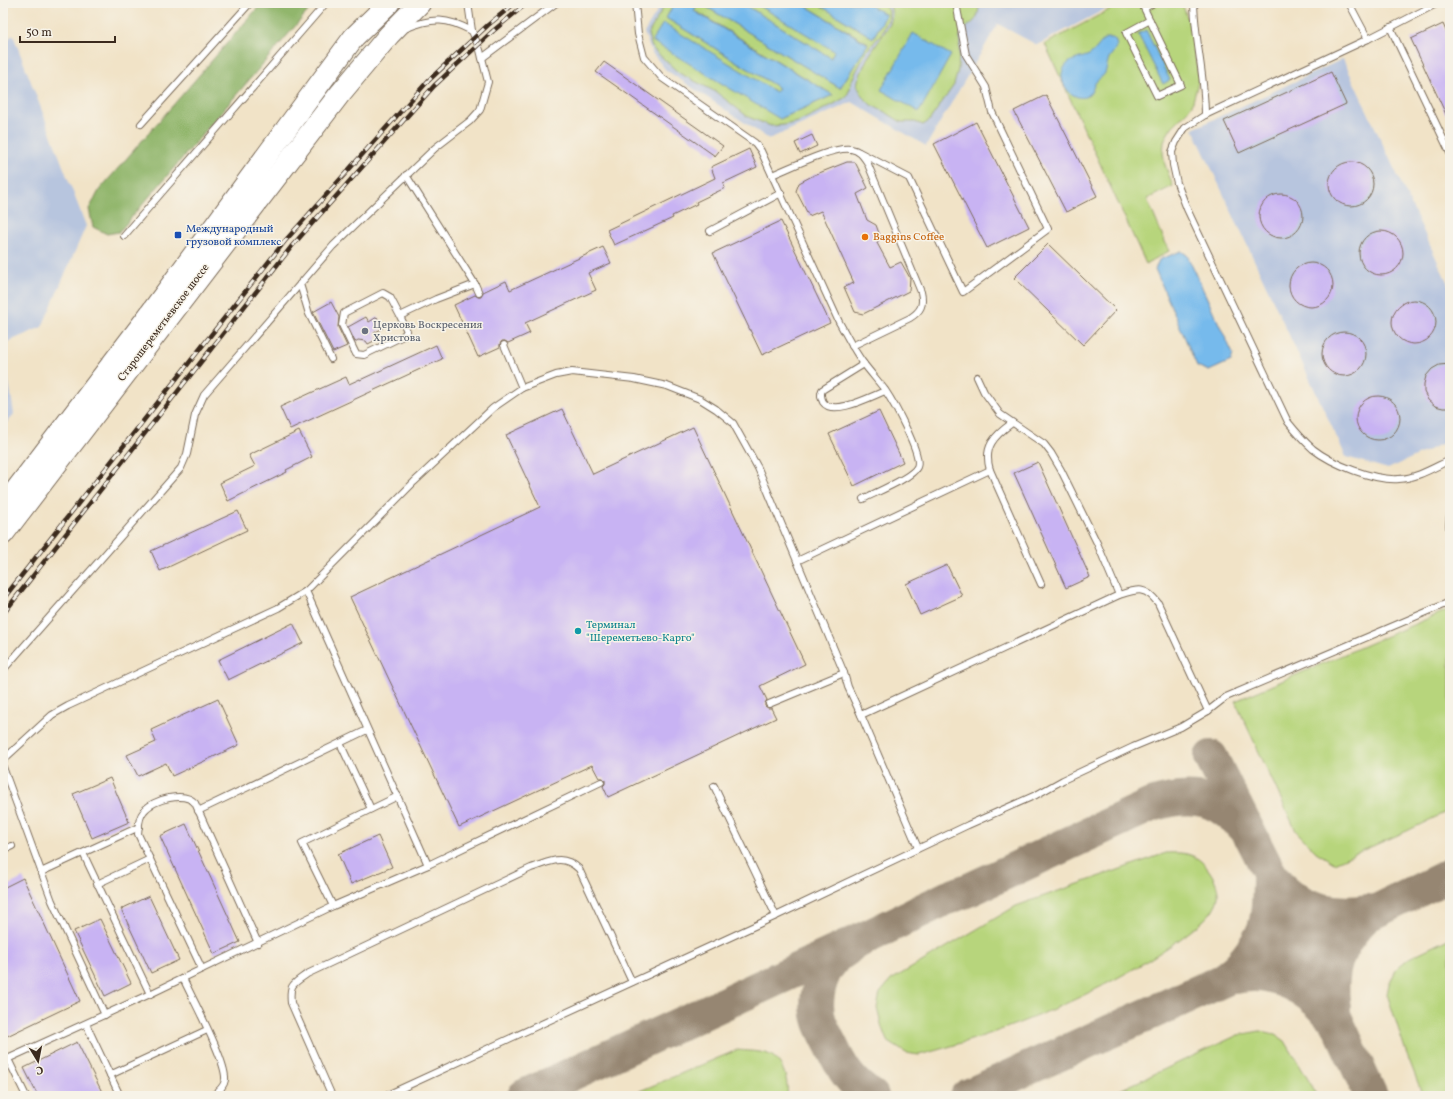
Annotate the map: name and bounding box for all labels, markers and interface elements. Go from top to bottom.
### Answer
scale bar [20,18,115,44]
text: 50 m [26,25,52,41]
place label: Международный грузовой комплекс [186,222,281,250]
marker: Международный грузовой комплекс [173,230,183,240]
place label: Baggins Coffee [873,230,944,245]
marker: Baggins Coffee [860,232,870,242]
street label: Старошереметьевское шоссе [115,261,213,385]
place label: Церковь Воскресения Христова [373,318,483,346]
marker: Церковь Воскресения Христова [360,326,370,336]
place label: Терминал "Шереметьево-Карго" [586,618,695,646]
marker: Терминал "Шереметьево-Карго" [573,626,583,636]
north arrow [18,1041,58,1081]
text: С [35,1061,44,1077]

